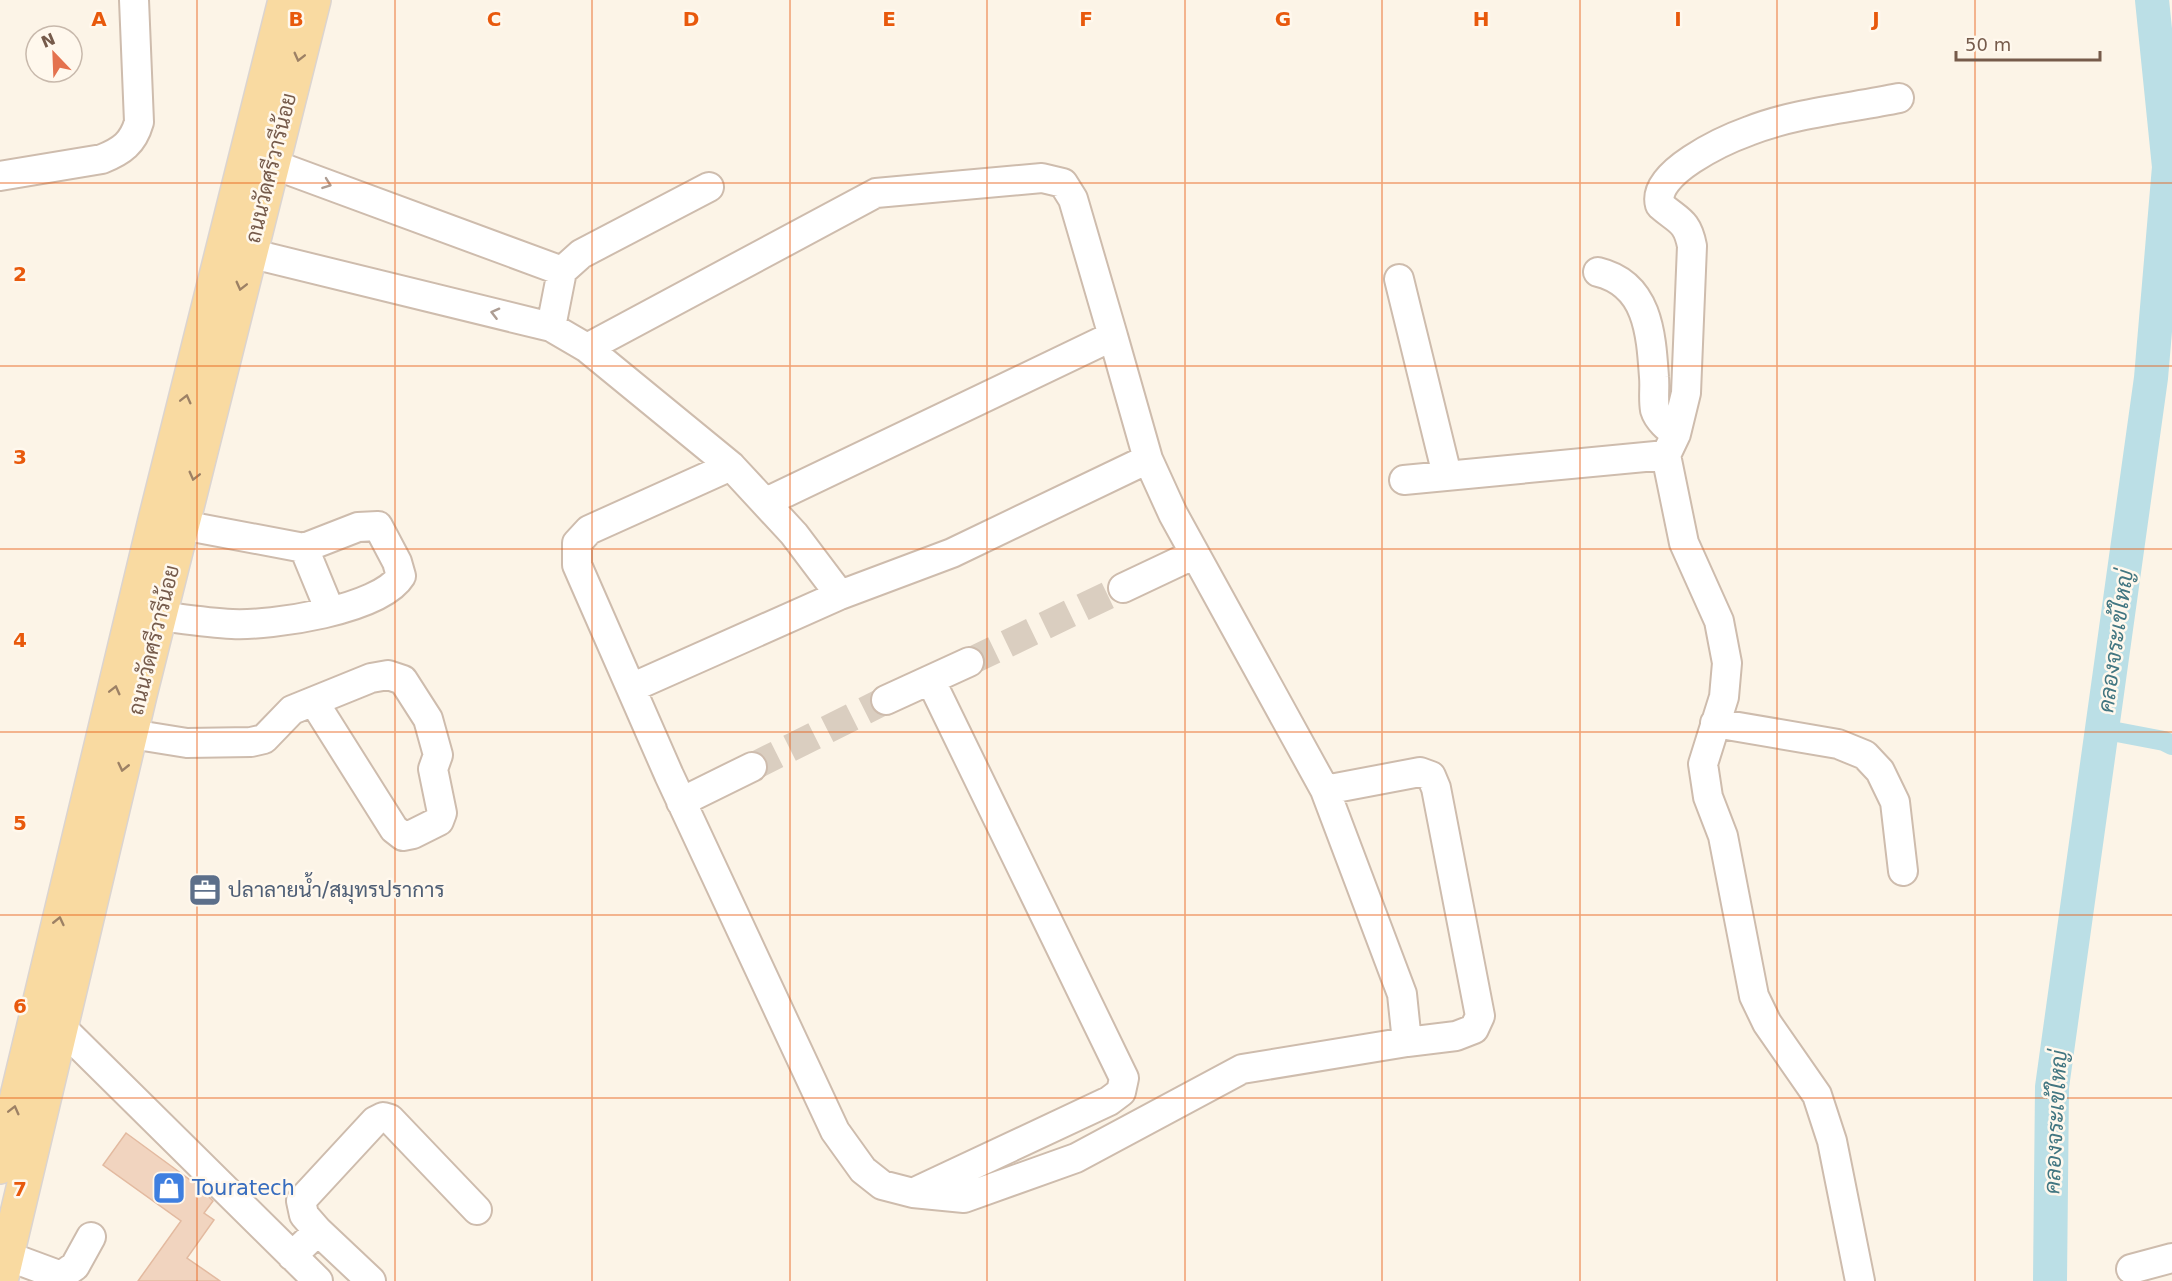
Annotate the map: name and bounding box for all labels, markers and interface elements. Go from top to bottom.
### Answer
text: A [91,7,107,31]
text: B [288,7,304,31]
text: C [487,7,501,31]
text: D [683,7,699,31]
text: E [882,7,896,31]
text: F [1079,7,1093,31]
text: G [1275,7,1291,31]
text: H [1473,7,1489,31]
text: I [1674,7,1682,31]
text: J [1870,7,1880,31]
north arrow [24,24,84,84]
scale bar [1956,24,2100,62]
text: N [38,29,58,52]
text: 50 m [1965,34,2011,55]
one-way arrow [294,51,307,61]
street label: ถนนวัดศรีวารีน้อย [240,90,301,246]
one-way arrow [321,177,332,190]
text: 2 [13,262,27,286]
one-way arrow [235,281,248,291]
one-way arrow [490,307,500,320]
one-way arrow [178,394,191,404]
text: 3 [13,445,27,469]
one-way arrow [188,470,201,480]
street label: ถนนวัดศรีวารีน้อย [123,562,184,718]
water label: คลองจระเข้ใหญ่ [2091,567,2139,714]
text: 4 [13,628,27,652]
one-way arrow [108,685,121,695]
one-way arrow [117,762,130,772]
text: 5 [13,811,27,835]
office icon: ปลาลายน้ำ/สมุทรปราการ [187,872,223,908]
place label: ปลาลายน้ำ/สมุทรปราการ [228,872,445,904]
one-way arrow [52,916,65,926]
text: 6 [13,994,27,1018]
water label: คลองจระเข้ใหญ่ [2037,1048,2073,1195]
one-way arrow [7,1105,20,1115]
shop icon: Touratech [151,1170,187,1206]
place label: Touratech [191,1176,295,1200]
text: 7 [13,1177,27,1201]

